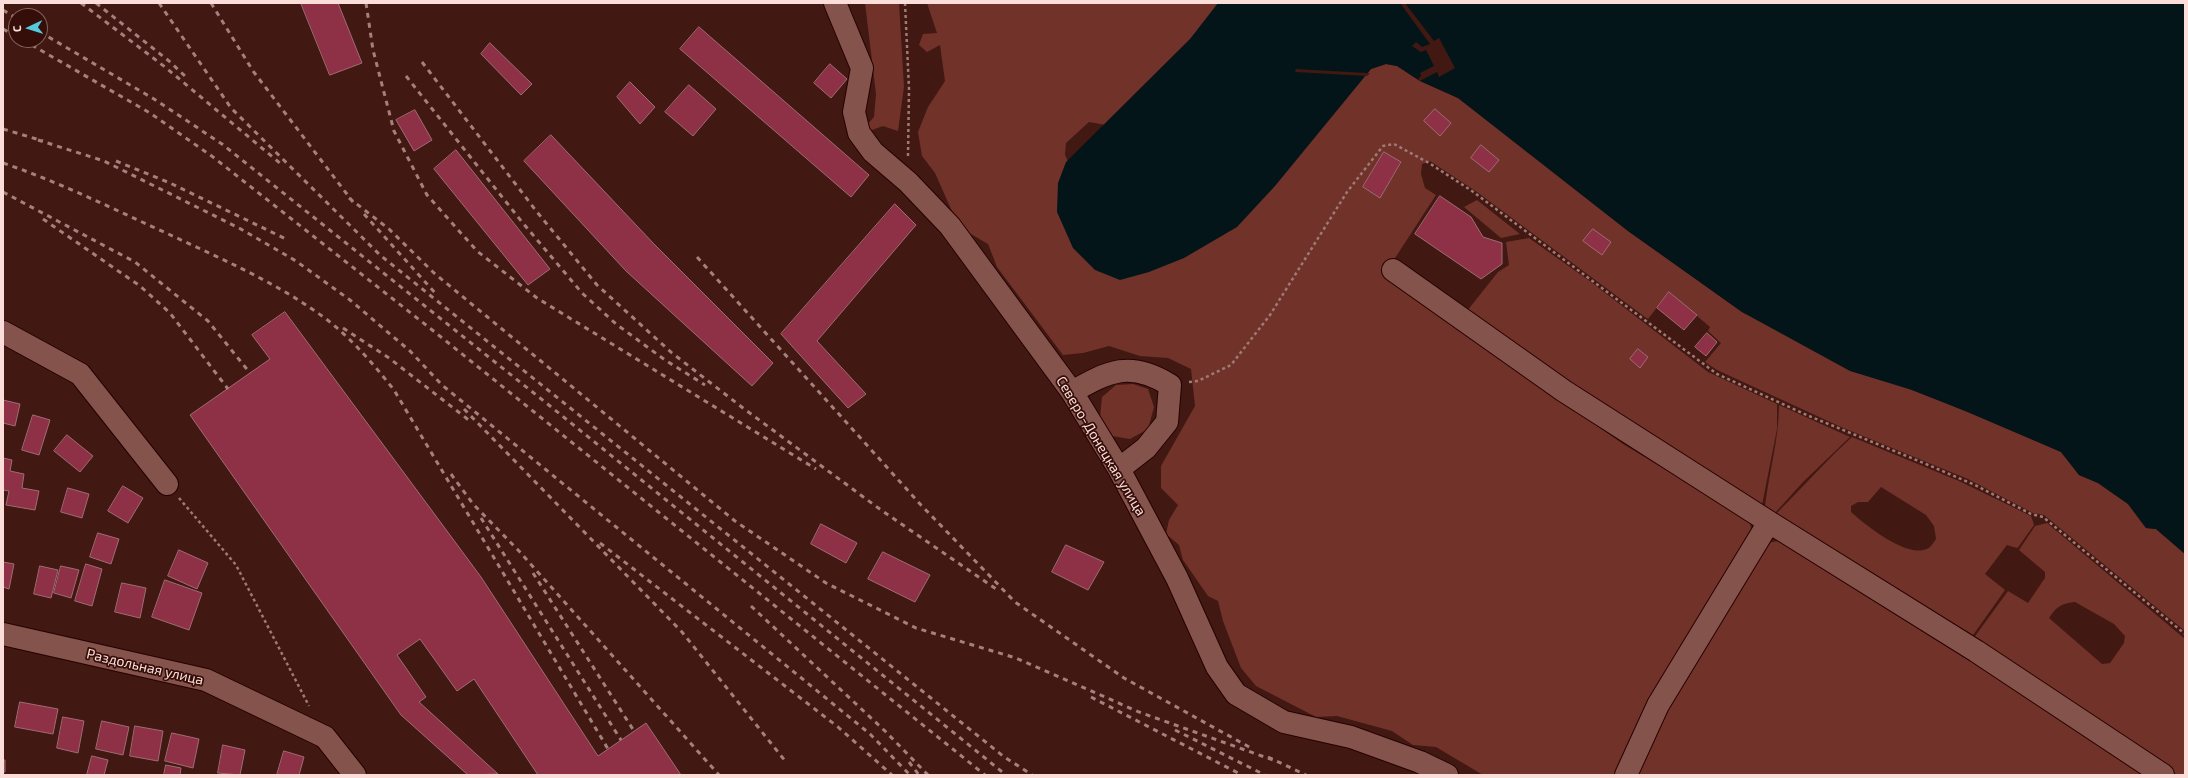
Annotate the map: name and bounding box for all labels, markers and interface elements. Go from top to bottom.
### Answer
north arrow [8,8,48,48]
text: С [10,25,23,32]
street label: Северо-Донецкая улица [1053,373,1149,519]
street label: Раздольная улица [85,645,205,689]

